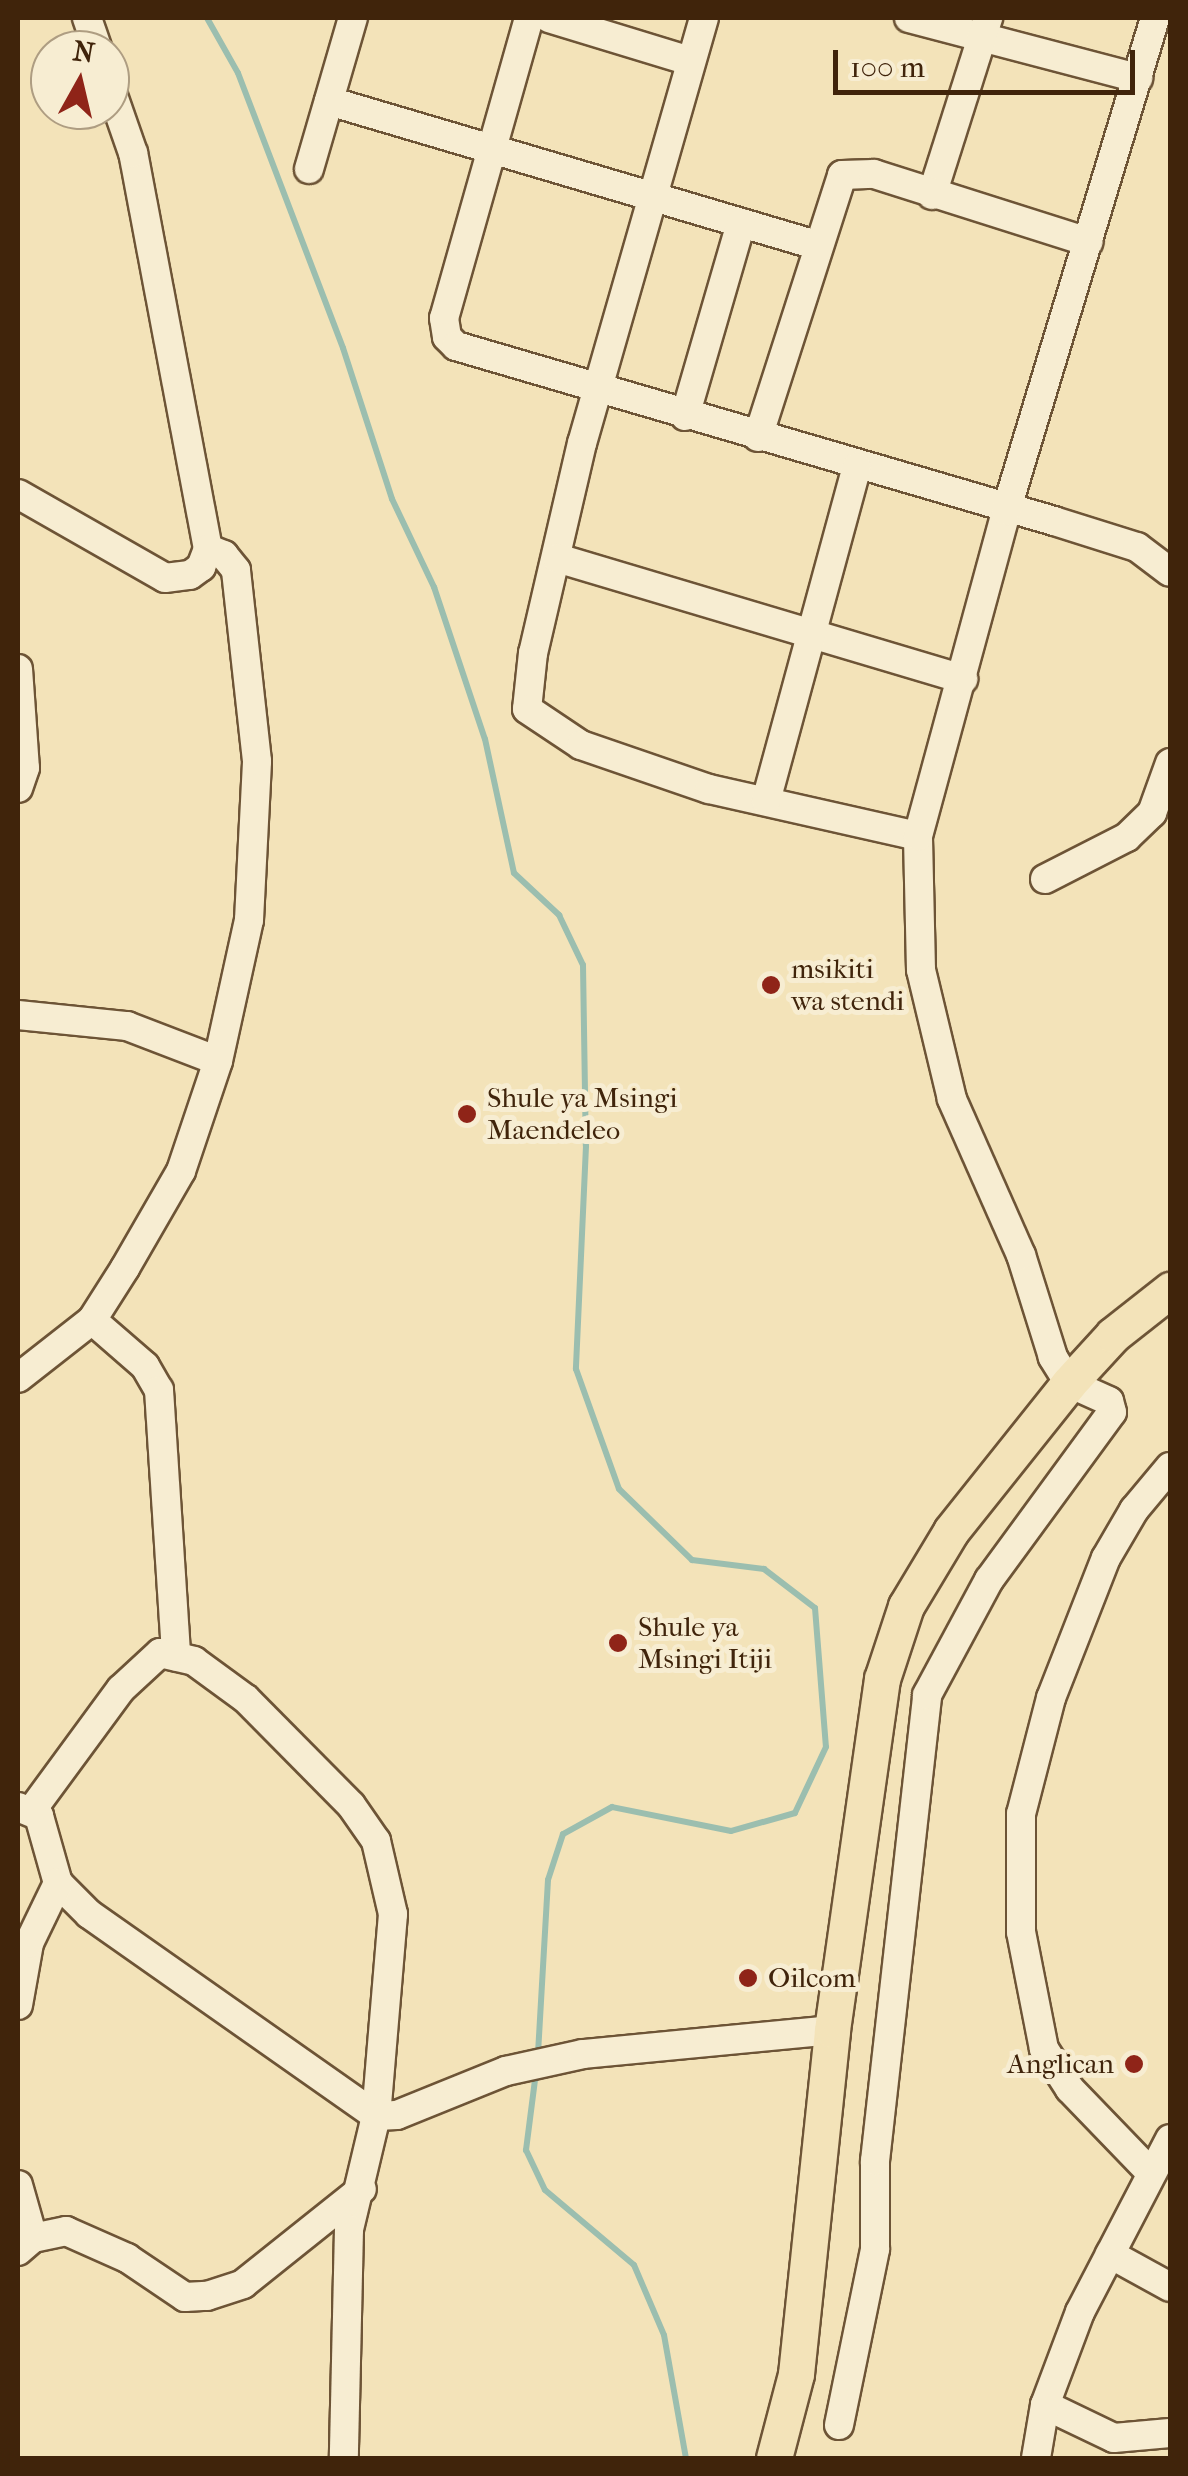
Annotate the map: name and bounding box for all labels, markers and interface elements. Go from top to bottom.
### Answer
north arrow [30,30,130,130]
scale bar [838,30,1140,92]
text: N [71,34,97,70]
text: 100 m [850,50,925,85]
place label: msikiti wa stendi [791,952,904,1018]
marker: msikiti wa stendi [760,974,782,996]
place label: Shule ya Msingi Maendeleo [487,1081,677,1147]
marker: Shule ya Msingi Maendeleo [456,1103,478,1125]
place label: Shule ya Msingi Itiji [638,1610,772,1676]
marker: Shule ya Msingi Itiji [607,1632,629,1654]
place label: Oilcom [768,1961,856,1995]
marker: Oilcom [737,1967,759,1989]
place label: Anglican [1007,2047,1114,2081]
marker: Anglican [1123,2053,1145,2075]

